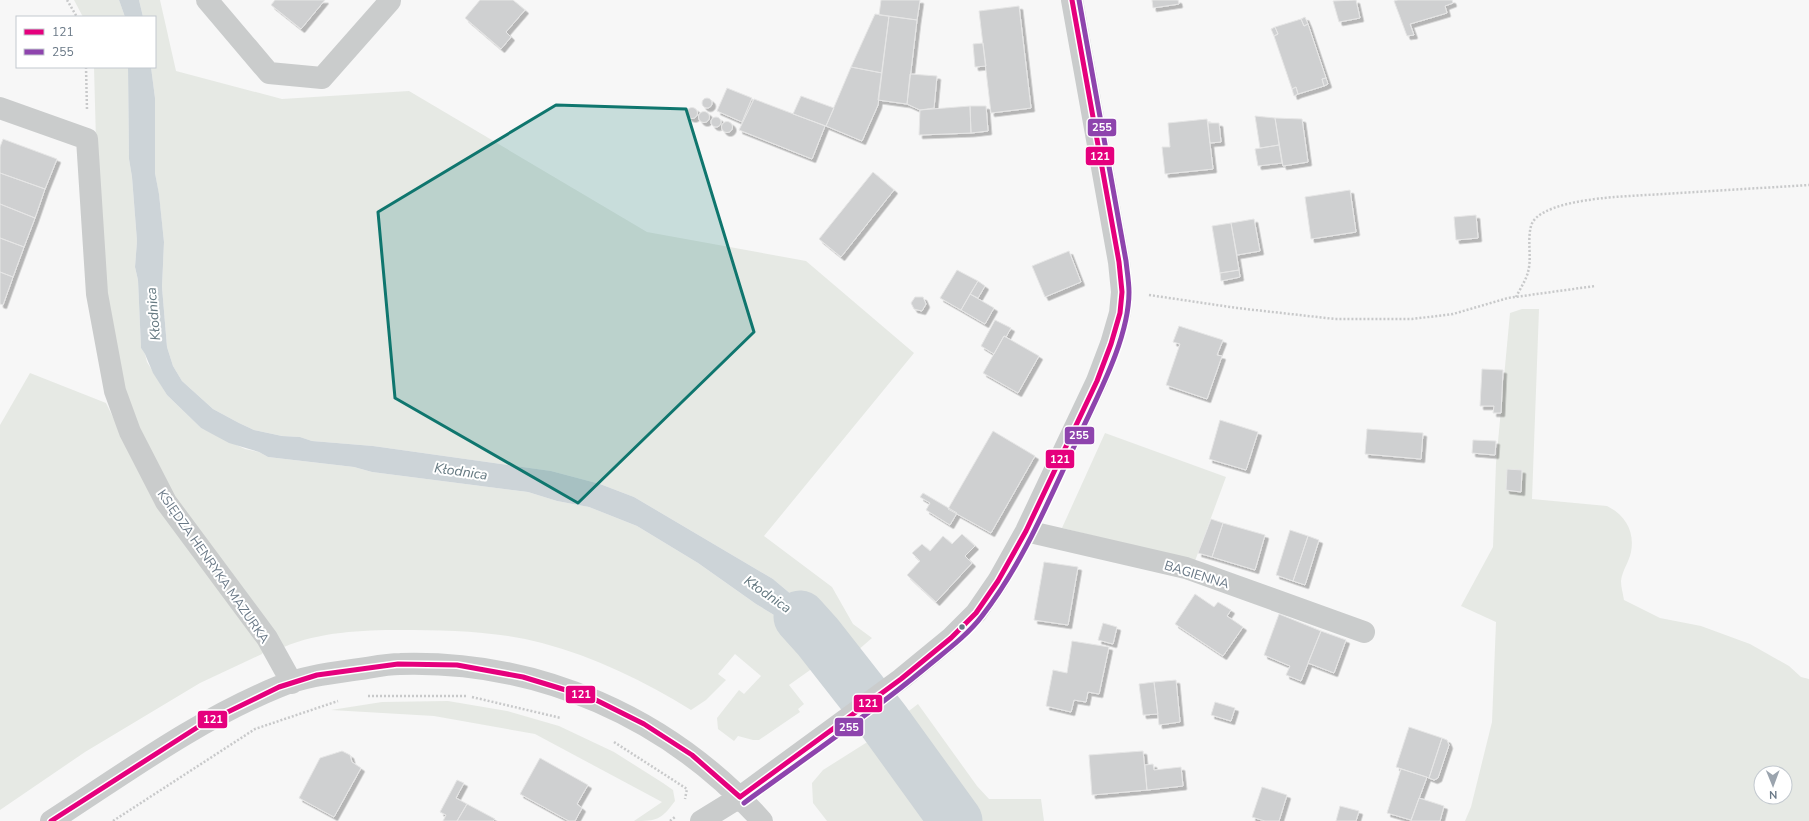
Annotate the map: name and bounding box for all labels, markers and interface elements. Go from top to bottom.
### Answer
legend [16,16,156,68]
text: 121 [52,24,74,40]
text: 255 [52,44,74,60]
line badge: 255 [1087,118,1117,137]
text: 255 [1092,120,1112,135]
line badge: 121 [1085,146,1115,166]
text: 121 [1090,149,1110,164]
water label: Kłodnica [142,286,165,342]
line badge: 255 [1064,426,1095,445]
text: 255 [1069,428,1089,443]
line badge: 121 [1045,449,1075,469]
text: 121 [1050,452,1070,467]
water label: Kłodnica [433,458,489,485]
street label: KSIĘDZA HENRYKA MAZURKA [153,486,274,648]
street label: BAGIENNA [1162,557,1232,594]
water label: Kłodnica [740,571,795,618]
unlabelled marker [957,622,967,632]
line badge: 121 [565,685,596,704]
text: 121 [571,687,591,702]
line badge: 121 [853,694,883,713]
text: 121 [858,696,878,711]
line badge: 121 [197,710,228,729]
text: 121 [203,712,223,727]
line badge: 255 [834,717,864,737]
text: 255 [839,720,859,735]
north arrow [1753,765,1793,805]
text: N [1769,787,1777,802]

